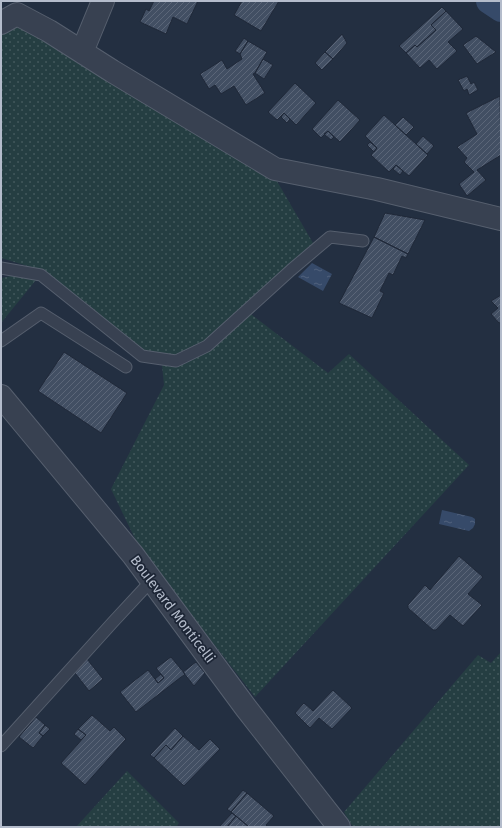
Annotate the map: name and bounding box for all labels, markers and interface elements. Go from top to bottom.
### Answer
street label: Boulevard Monticelli [127,552,219,666]

